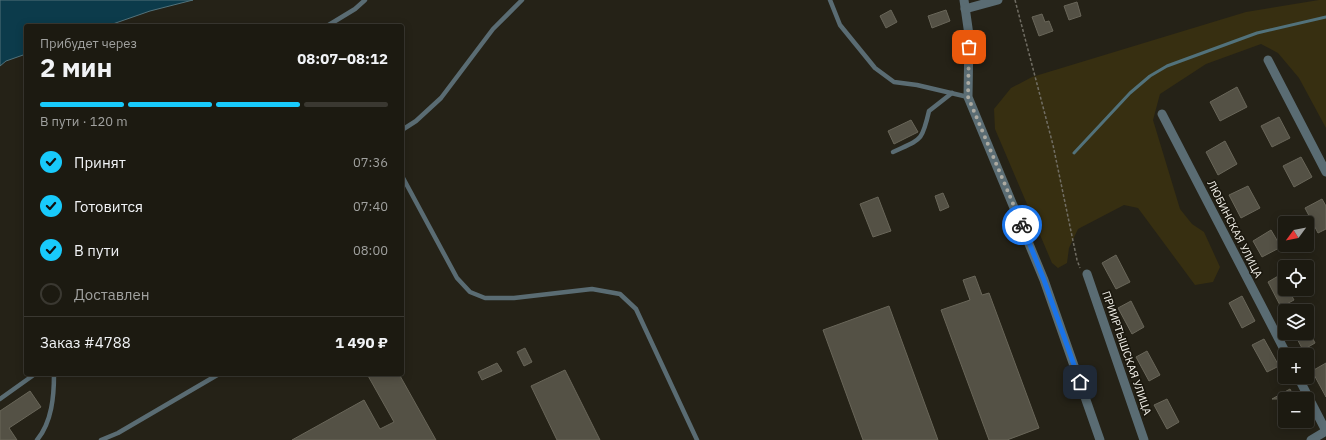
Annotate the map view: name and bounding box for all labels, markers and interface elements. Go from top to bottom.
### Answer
pin [952,30,986,64]
text: Прибудет через [40,35,137,52]
icon: bag [958,36,980,58]
text: 08:07–08:12 [297,49,388,68]
text: 2 мин [40,50,112,84]
text: В пути · 120 m [40,113,128,130]
icon: check [40,151,62,173]
text: Принят [74,153,126,172]
text: 07:36 [353,154,388,171]
street label: ЛЮБИНСКАЯ УЛИЦА [1204,178,1266,280]
icon: check [40,195,62,217]
text: Готовится [74,197,143,216]
text: 07:40 [353,198,388,215]
courier [1002,205,1042,245]
icon: bike [1011,214,1033,236]
north arrow [1278,216,1314,252]
map controls [1278,216,1314,428]
icon: check [40,239,62,261]
text: В пути [74,241,119,260]
text: 08:00 [353,242,388,259]
button: locate [1278,260,1314,296]
text: Доставлен [74,285,150,304]
street label: ПРИИРТЫШСКАЯ УЛИЦА [1099,289,1155,417]
button: layers [1278,304,1314,340]
text: Заказ #4788 [40,333,131,352]
text: 1 490 ₽ [335,333,388,352]
button: + [1278,348,1314,384]
pin [1063,365,1097,399]
icon: home [1069,371,1091,393]
button: − [1278,392,1314,428]

